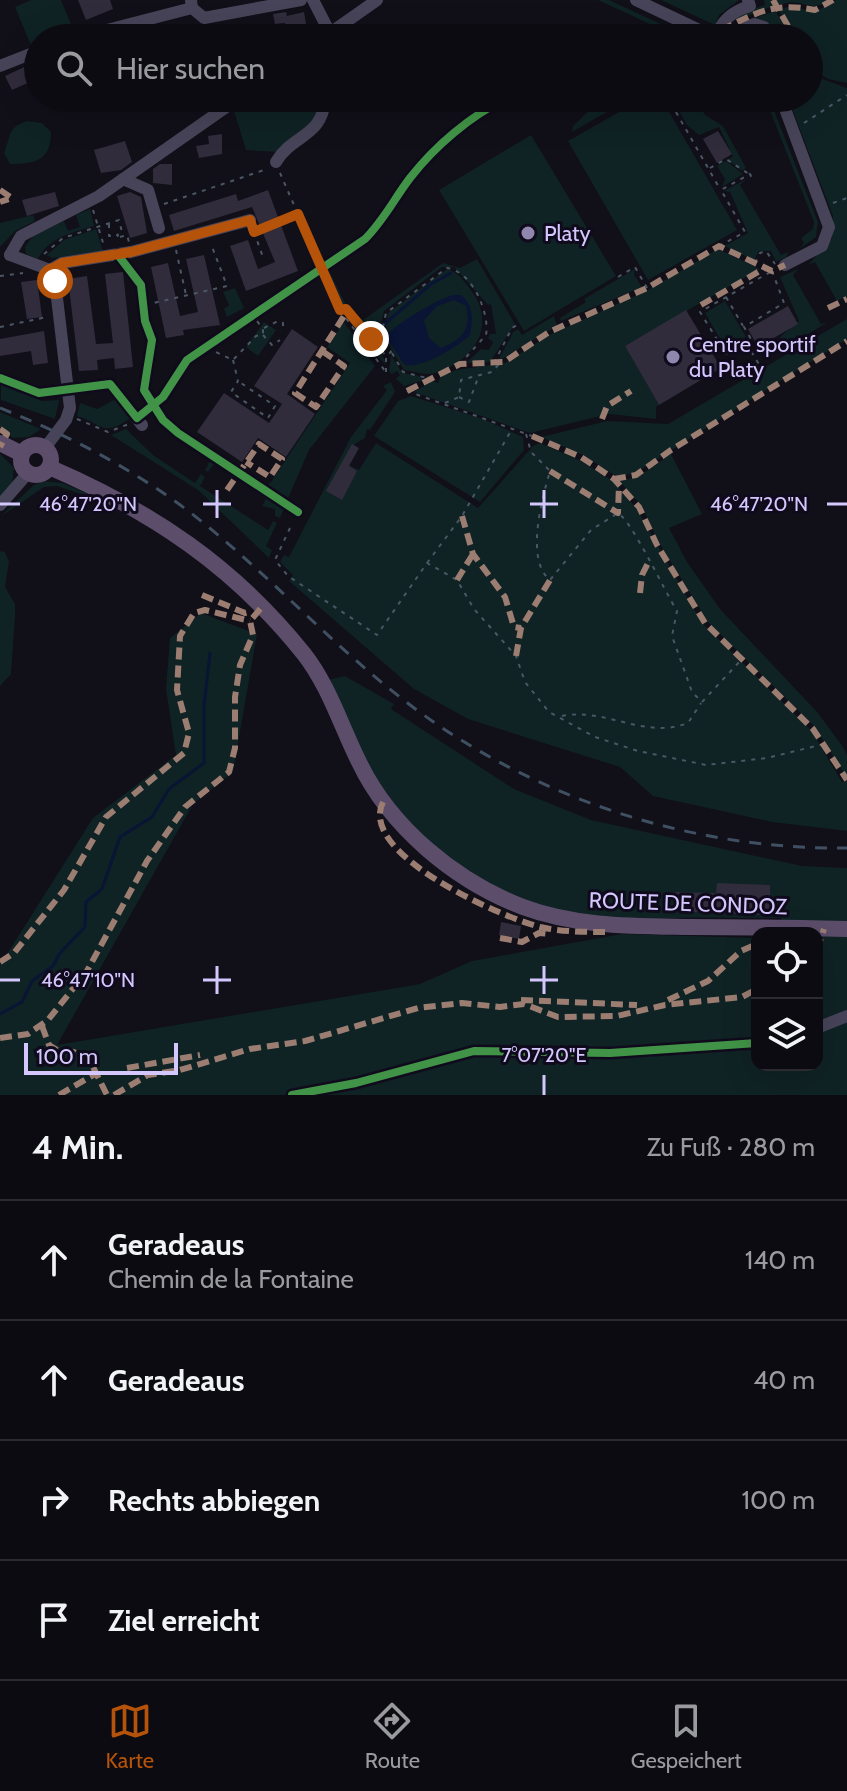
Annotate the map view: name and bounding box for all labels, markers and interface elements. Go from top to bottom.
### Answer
search box [24,24,823,112]
icon: search [52,46,96,90]
text: Hier suchen [116,50,265,87]
place label: Platy [544,220,591,247]
marker: Platy [519,224,537,242]
route start [37,263,73,299]
route end [353,321,389,357]
place label: Centre sportif du Platy [689,331,816,383]
marker: Centre sportif du Platy [664,348,682,366]
text: 46°47'20"N [39,492,137,516]
text: 46°47'20"N [710,492,808,516]
street label: ROUTE DE CONDOZ [588,887,788,920]
map controls [751,927,823,1071]
button: locate [751,927,823,999]
text: 46°47'10"N [41,968,135,992]
button: layers [751,999,823,1071]
scale bar [24,1039,178,1075]
text: 100 m [36,1043,98,1070]
text: 7°07'20"E [501,1043,587,1067]
text: 4 Min. [32,1126,123,1168]
text: Zu Fuß · 280 m [647,1131,815,1163]
text: Geradeaus [108,1226,245,1263]
icon: ahead [32,1238,76,1282]
text: 140 m [745,1244,815,1276]
text: Chemin de la Fontaine [108,1263,354,1295]
icon: ahead [32,1358,76,1402]
text: Geradeaus [108,1362,245,1399]
text: 40 m [753,1364,815,1396]
icon: right [32,1478,76,1522]
text: Rechts abbiegen [108,1482,320,1519]
text: 100 m [742,1484,815,1516]
icon: arrive [32,1598,76,1642]
text: Ziel erreicht [108,1602,259,1639]
tab: Karte [105,1699,154,1774]
tab: Route [365,1699,420,1774]
tab: Gespeichert [631,1699,742,1774]

